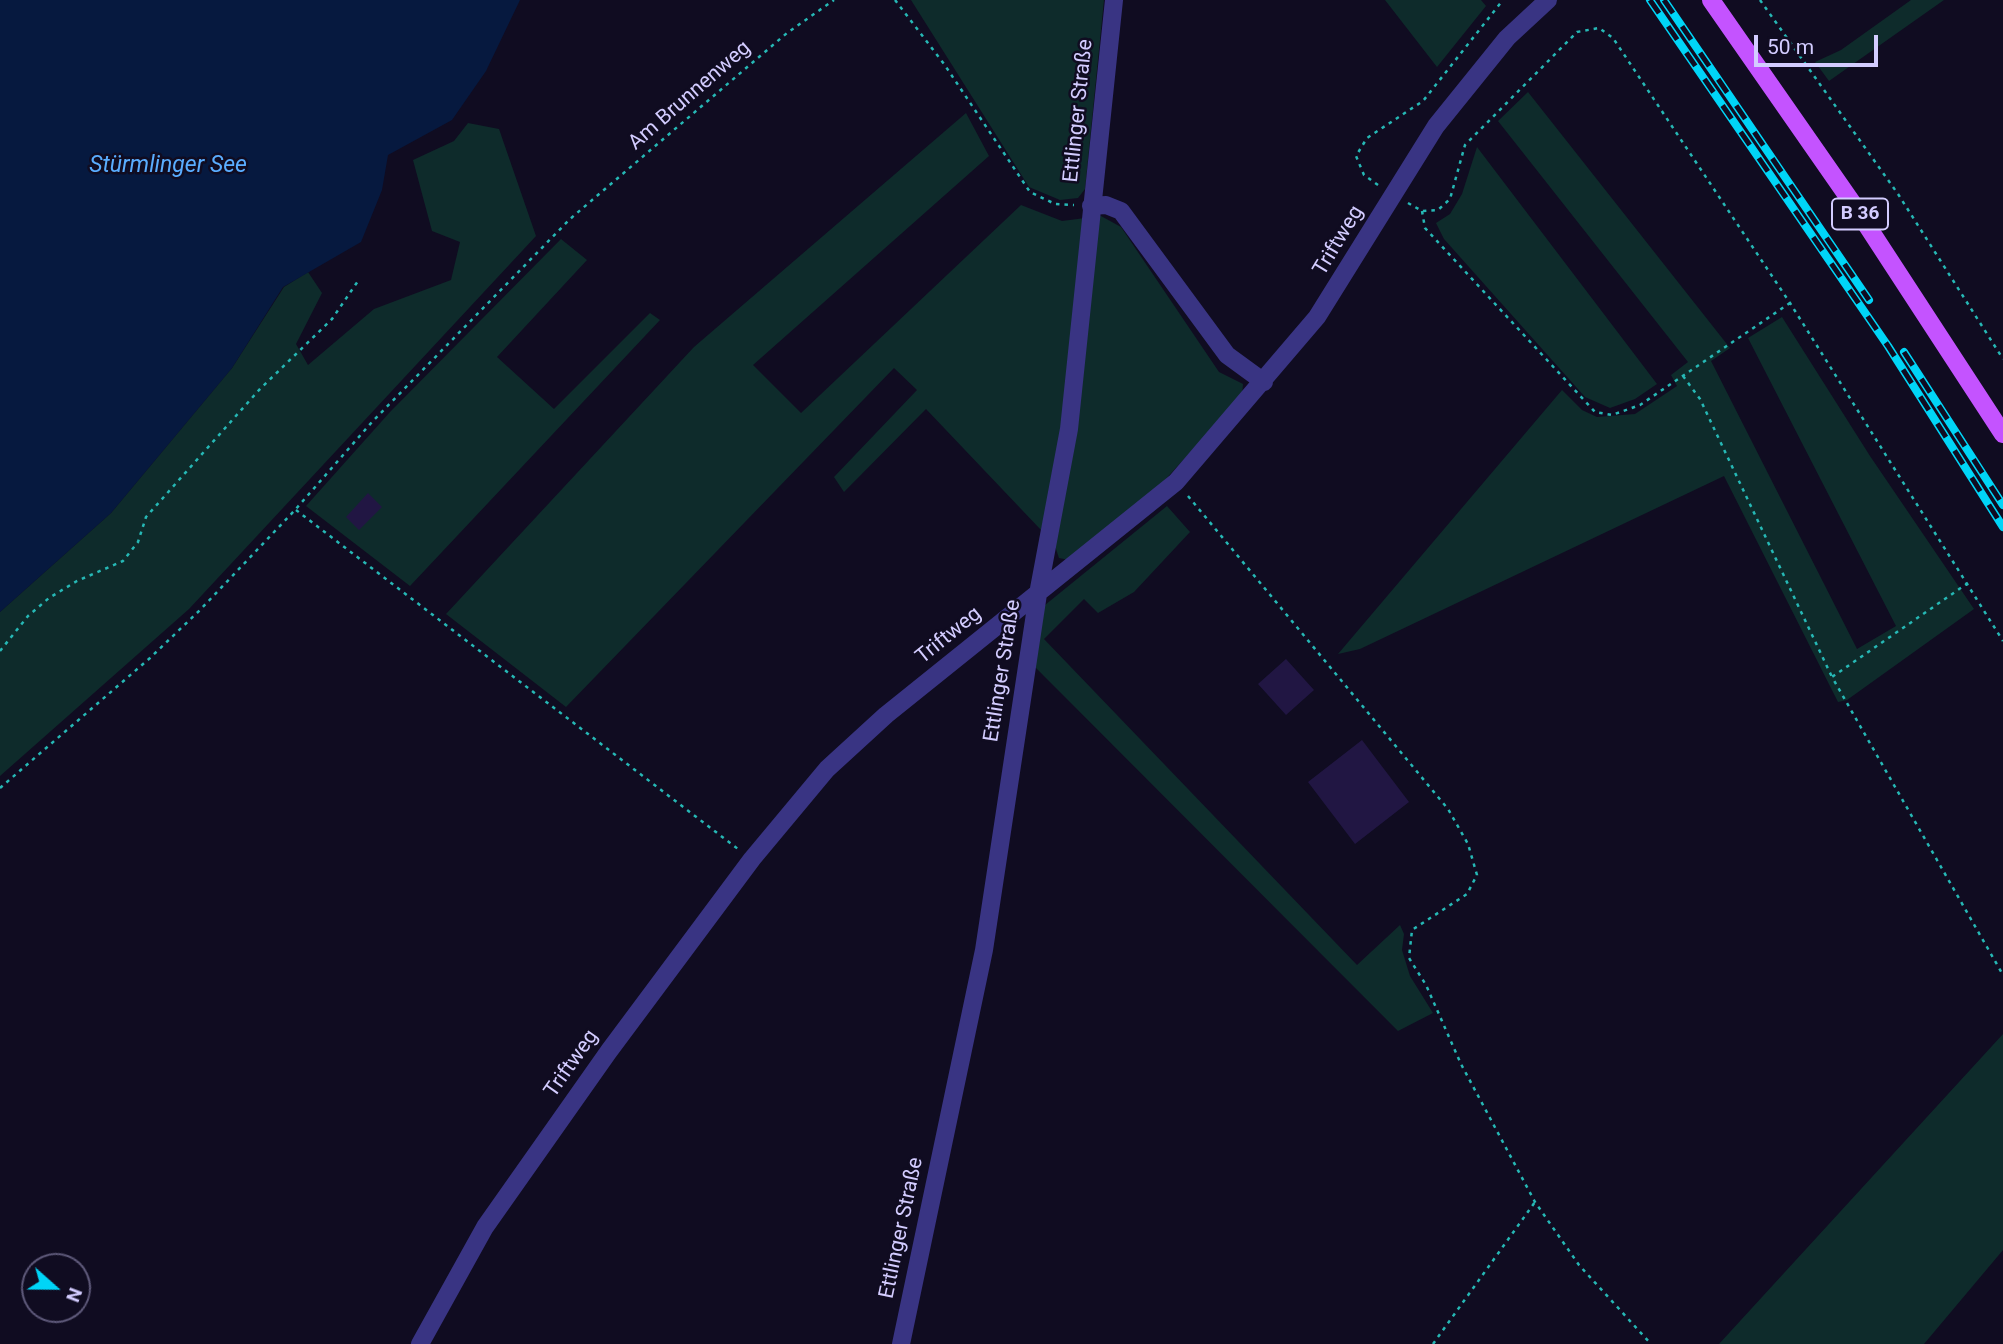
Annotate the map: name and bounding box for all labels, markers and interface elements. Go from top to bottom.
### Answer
scale bar [1758,21,1882,65]
text: 50 m [1767,35,1814,59]
street label: Am Brunnenweg [624,36,756,156]
street label: Ettlinger Straße [1059,38,1099,184]
water label: Stürmlinger See [89,152,247,180]
road number: B 36 [1832,198,1888,230]
street label: Triftweg [1308,202,1370,280]
street label: Ettlinger Straße [979,598,1027,744]
street label: Triftweg [911,602,987,670]
street label: Triftweg [540,1025,604,1103]
street label: Ettlinger Straße [875,1155,929,1301]
north arrow [21,1253,91,1323]
text: N [61,1285,87,1305]

